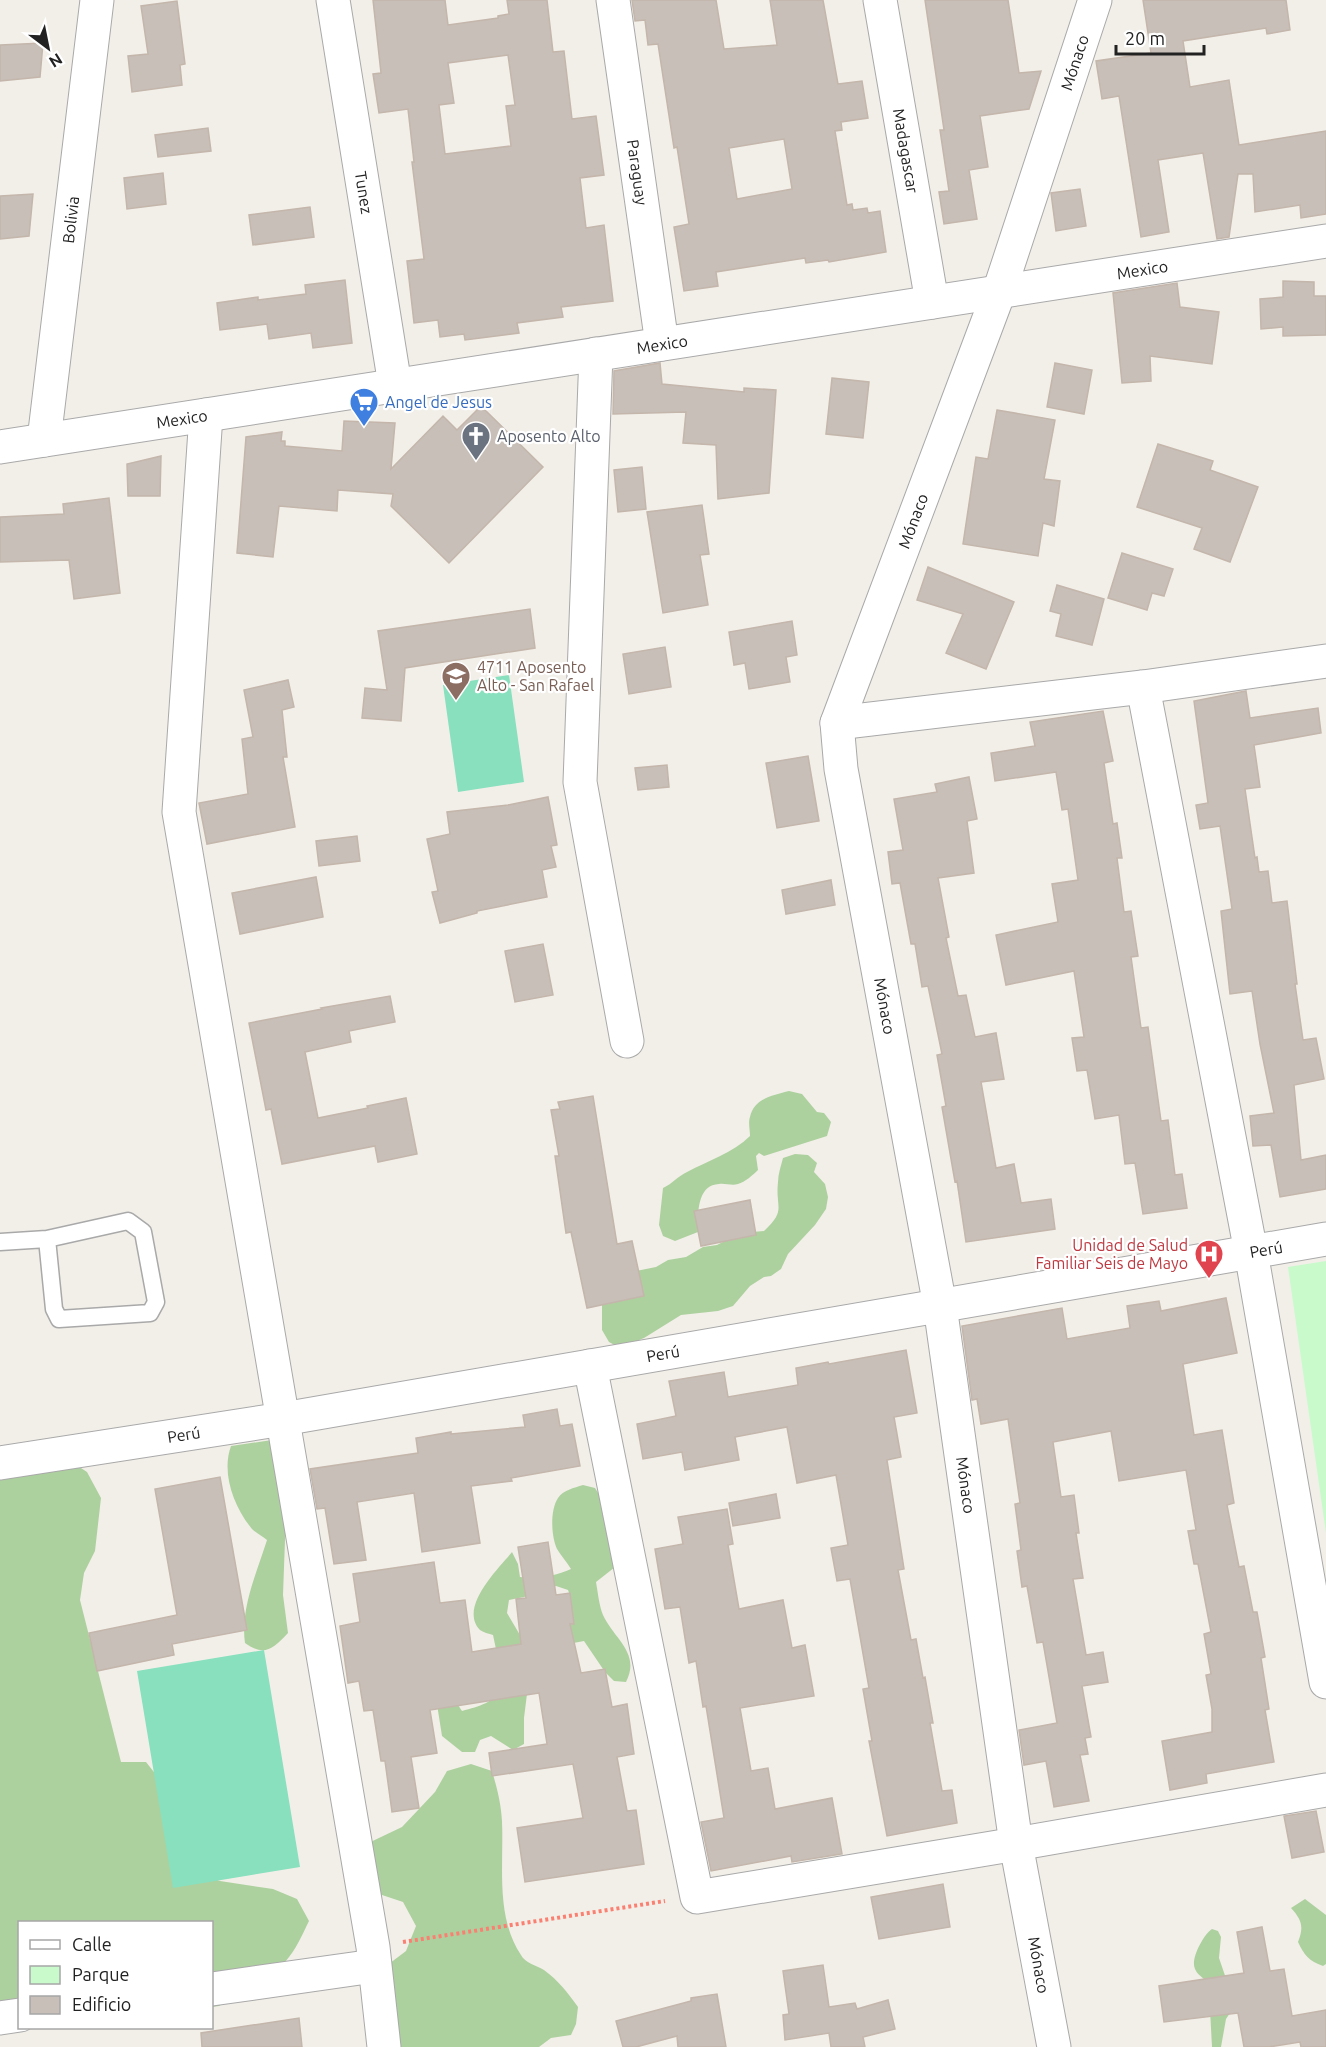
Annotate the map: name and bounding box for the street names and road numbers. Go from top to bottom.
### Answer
street label: Mónaco [1057,33,1092,93]
street label: Madagascar [890,107,922,195]
street label: Paraguay [624,138,651,207]
street label: Tunez [352,170,376,215]
street label: Bolivia [59,195,82,244]
street label: Mexico [1115,257,1169,282]
street label: Mexico [635,331,689,357]
street label: Mexico [155,406,209,432]
street label: Mónaco [894,491,931,551]
street label: Mónaco [871,976,899,1036]
street label: Perú [1248,1238,1284,1261]
street label: Perú [645,1342,681,1365]
street label: Perú [166,1423,202,1446]
street label: Mónaco [953,1455,979,1515]
street label: Mónaco [1025,1935,1053,1995]

